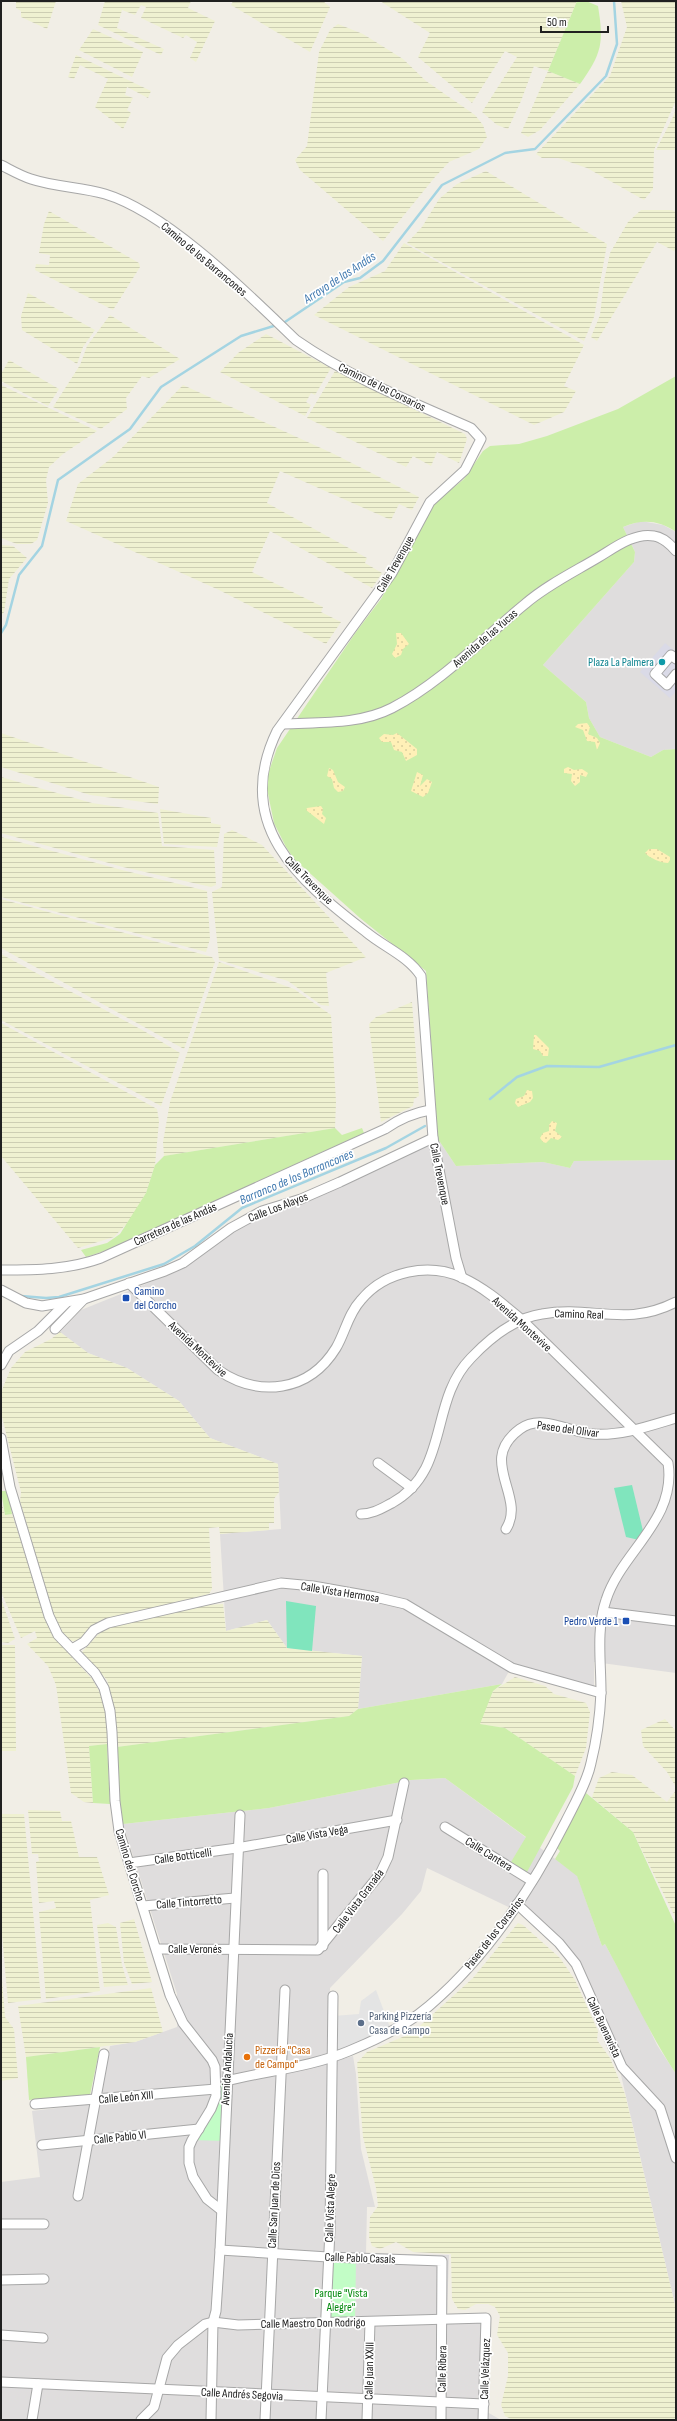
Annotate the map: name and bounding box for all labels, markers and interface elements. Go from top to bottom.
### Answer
scale bar [541,8,608,34]
text: 50 m [547,15,567,30]
street label: Camino de los Barrancones [158,219,250,300]
water label: Arroyo de las Andás [300,248,379,308]
street label: Camino de los Corsarios [336,360,428,415]
street label: Calle Trevenque [373,533,418,595]
street label: Avenida de las Yucas [449,606,521,671]
place label: Plaza La Palmera [588,655,654,670]
marker: Plaza La Palmera [657,657,667,667]
street label: Calle Trevenque [281,853,336,908]
street label: Calle Trevenque [426,1142,453,1206]
water label: Barranco de los Barrancones [237,1146,356,1208]
street label: Calle Los Alayos [246,1189,310,1226]
street label: Carretera de las Andás [131,1199,219,1249]
place label: Camino del Corcho [134,1284,177,1313]
marker: Camino del Corcho [121,1293,131,1303]
street label: Avenida Montevive [488,1293,555,1355]
street label: Camino Real [554,1306,604,1323]
street label: Avenida Montevive [164,1318,230,1381]
street label: Paseo del Olivar [536,1418,601,1441]
street label: Calle Vista Hermosa [300,1579,381,1606]
place label: Pedro Verde 1 [564,1614,619,1629]
marker: Pedro Verde 1 [621,1616,631,1626]
street label: Calle Vista Vega [285,1822,350,1847]
street label: Camino del Corcho [111,1827,148,1903]
street label: Calle Cantera [462,1834,516,1875]
street label: Calle Botticelli [153,1845,213,1868]
street label: Calle Vista Granada [329,1866,388,1936]
street label: Calle Tintorretto [156,1892,223,1913]
street label: Paseo de los Corsarios [461,1894,528,1973]
street label: Calle Veronés [168,1942,222,1957]
street label: Calle Buenavista [583,1994,624,2060]
place label: Parking Pizzería Casa de Campo [369,2009,432,2038]
marker: Parking Pizzería Casa de Campo [356,2018,366,2028]
street label: Avenida Andalucía [218,2032,237,2107]
place label: Pizzería "Casa de Campo" [255,2043,311,2072]
marker: Pizzería "Casa de Campo" [242,2052,252,2062]
street label: Calle León XIII [98,2088,154,2107]
street label: Calle Pablo VI [93,2127,147,2148]
street label: Calle San Juan de Dios [265,2161,284,2249]
street label: Calle Vista Alegre [322,2173,339,2243]
street label: Calle Pablo Casals [324,2250,396,2267]
park label: Parque "Vista Alegre" [314,2286,368,2315]
street label: Calle Maestro Don Rodrigo [260,2315,366,2332]
street label: Calle Velázquez [477,2337,494,2400]
street label: Calle Juan XXIII [361,2342,378,2400]
street label: Calle Ribera [435,2345,450,2393]
street label: Calle Andrés Segovia [200,2385,284,2404]

